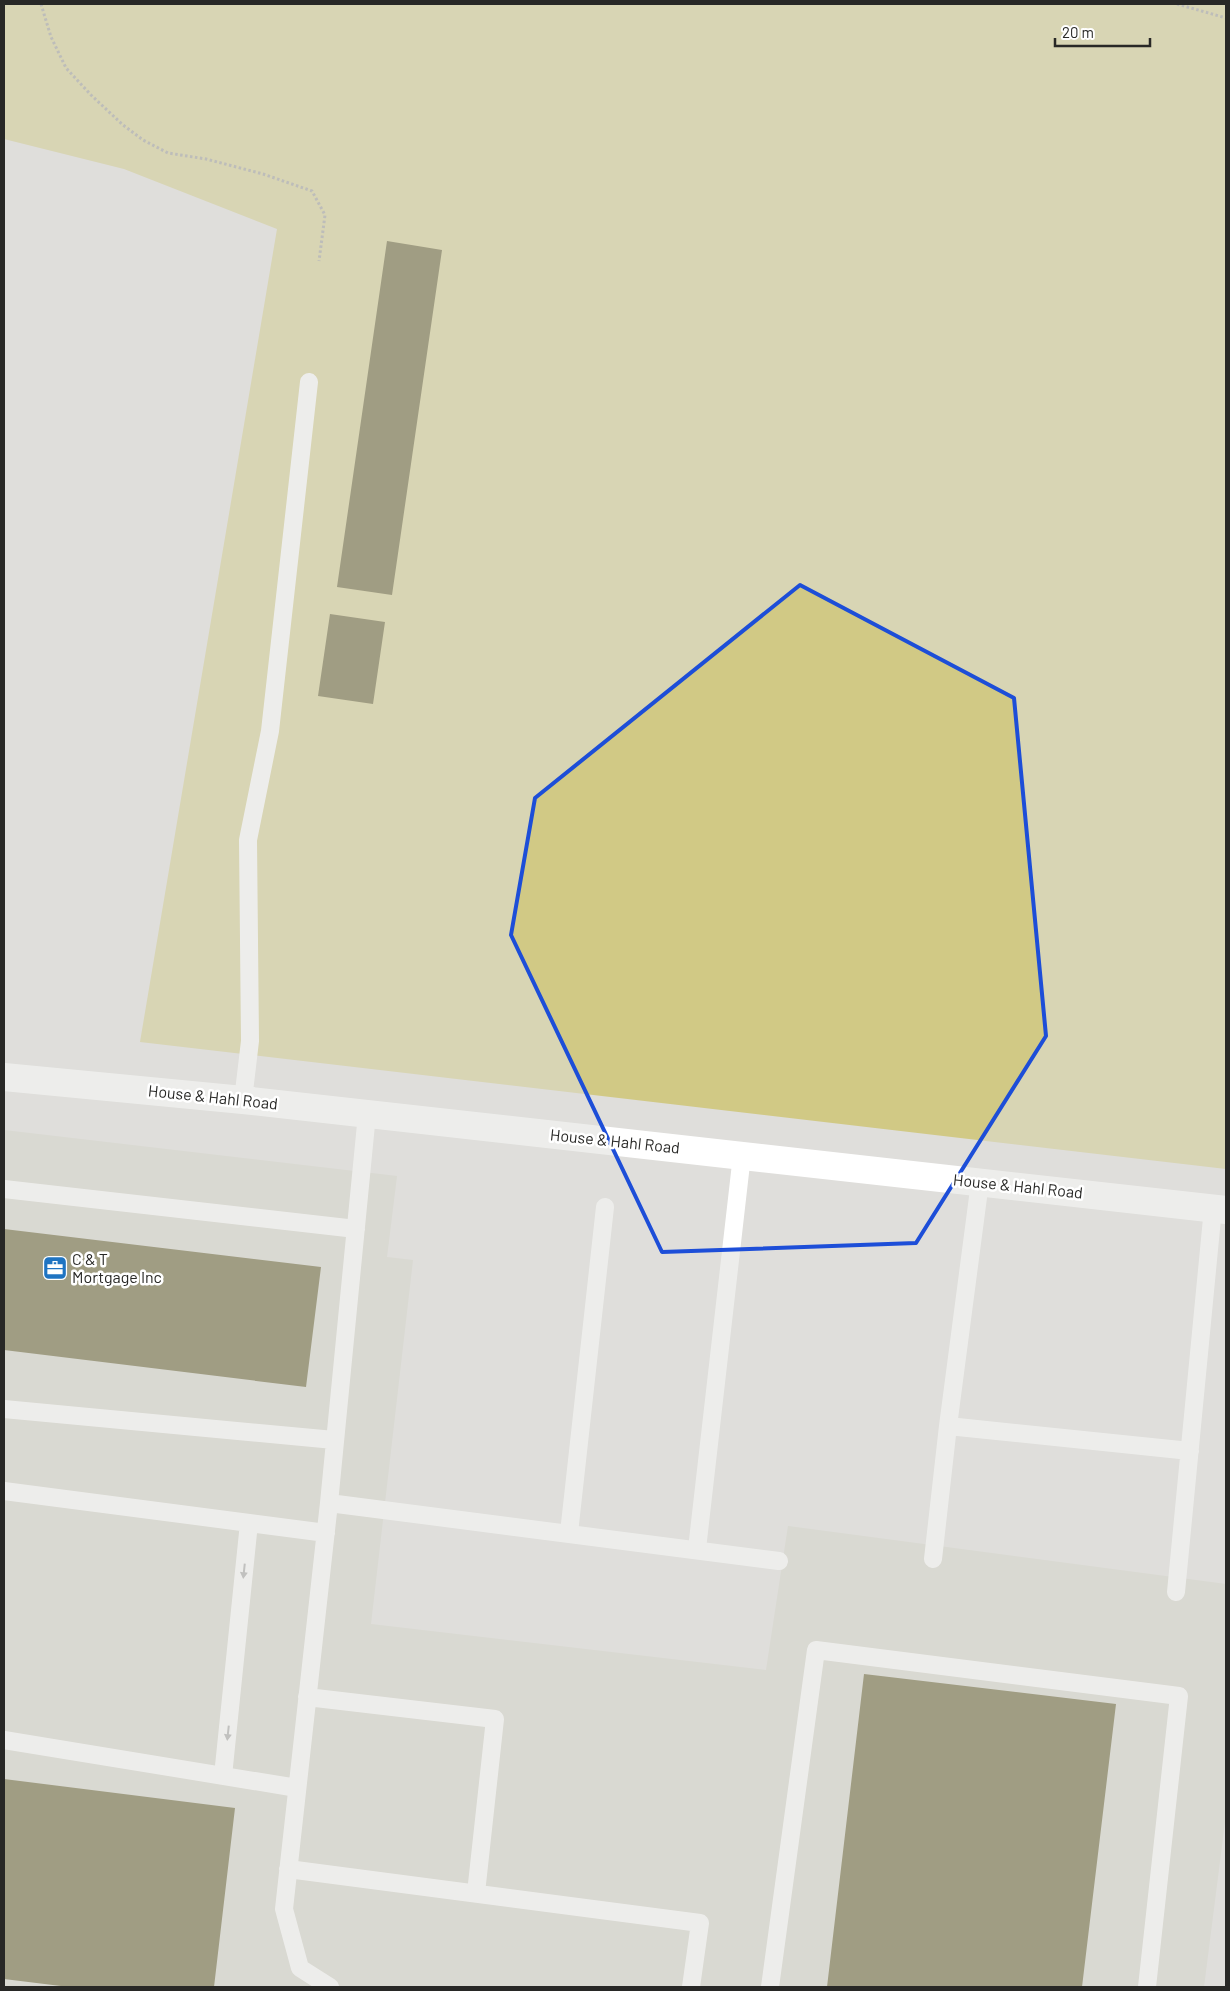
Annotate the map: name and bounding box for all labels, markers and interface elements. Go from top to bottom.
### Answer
scale bar [1055,15,1150,47]
text: 20 m [1062,23,1094,41]
street label: House & Hahl Road [147,1080,279,1113]
street label: House & Hahl Road [549,1124,681,1157]
street label: House & Hahl Road [952,1169,1084,1202]
place label: C & T Mortgage Inc [72,1249,162,1286]
office icon: C & T Mortgage Inc [42,1255,68,1281]
one-way arrow [240,1563,248,1579]
one-way arrow [224,1725,232,1741]

